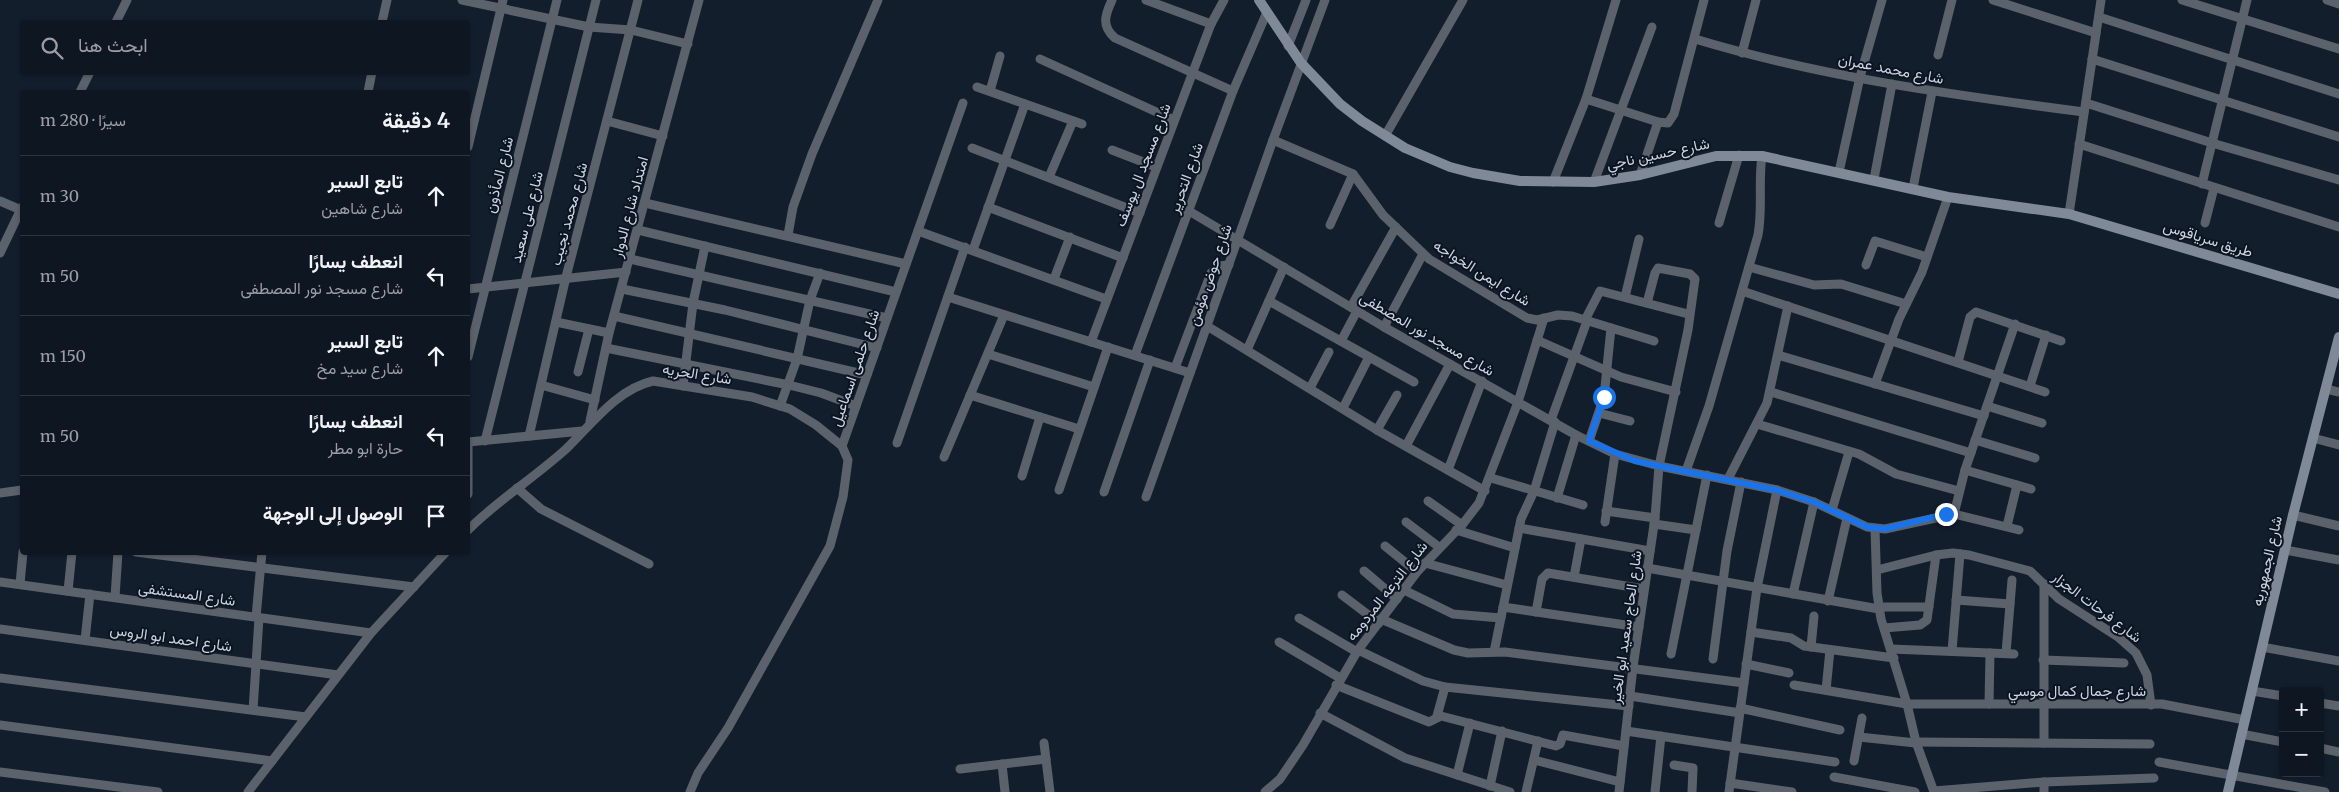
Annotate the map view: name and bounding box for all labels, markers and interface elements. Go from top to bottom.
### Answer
search box [20,20,470,75]
text: ابحث هنا [78,33,148,57]
icon: search [38,34,66,62]
street label: شارع محمد عمران [1836,49,1946,90]
street label: شارع مسجد ال يوسف [1110,100,1177,230]
text: 4 دقيقة [382,107,450,134]
text: سيرًا · 280 m [40,110,126,130]
street label: شارع حسين ناجي [1605,133,1712,178]
street label: شارع المأذون [480,135,519,216]
street label: شارع التحرير [1164,140,1209,217]
street label: امتداد شارع الدوار [607,154,654,261]
street label: شارع محمد نجيب [546,160,593,268]
text: تابع السير [328,169,403,193]
street label: شارع على سعيد [506,169,549,265]
icon: ahead [422,182,450,210]
text: 30 m [40,186,79,206]
text: شارع شاهين [321,198,403,218]
street label: طريق سرياقوس [2161,216,2256,262]
street label: شارع حوض مؤمن [1183,221,1238,329]
street label: شارع ايمن الخواجه [1429,235,1534,312]
text: انعطف يسارًا [309,249,403,273]
icon: left [422,262,450,290]
text: 50 m [40,266,79,286]
text: شارع مسجد نور المصطفى [240,278,403,298]
street label: شارع مسجد نور المصطفى [1356,287,1498,382]
street label: شارع حلمى اسماعيل [826,307,885,429]
text: تابع السير [328,329,403,353]
icon: ahead [422,342,450,370]
text: 150 m [40,346,86,366]
text: شارع سيد مخ [317,358,403,378]
street label: شارع الحريه [661,359,733,390]
route start [1593,386,1616,409]
text: انعطف يسارًا [309,409,403,433]
icon: left [422,422,450,450]
text: 50 m [40,426,79,446]
text: حارة ابو مطر [328,438,403,458]
text: الوصول إلى الوجهة [263,501,403,525]
icon: arrive [422,502,450,530]
route end [1935,503,1958,526]
street label: شارع الجمهوريه [2247,514,2288,608]
street label: شارع الترعه المردومه [1342,537,1433,646]
street label: شارع الحاج سعيد ابو الخير [1605,549,1648,706]
street label: شارع فرحات الجزار [2047,566,2146,648]
street label: شارع المستشفى [137,577,237,612]
street label: شارع احمد ابو الروس [108,620,234,657]
street label: شارع جمال كمال موسي [2008,681,2146,704]
map controls [2279,687,2324,777]
button: + [2279,687,2324,732]
button: − [2279,732,2324,777]

